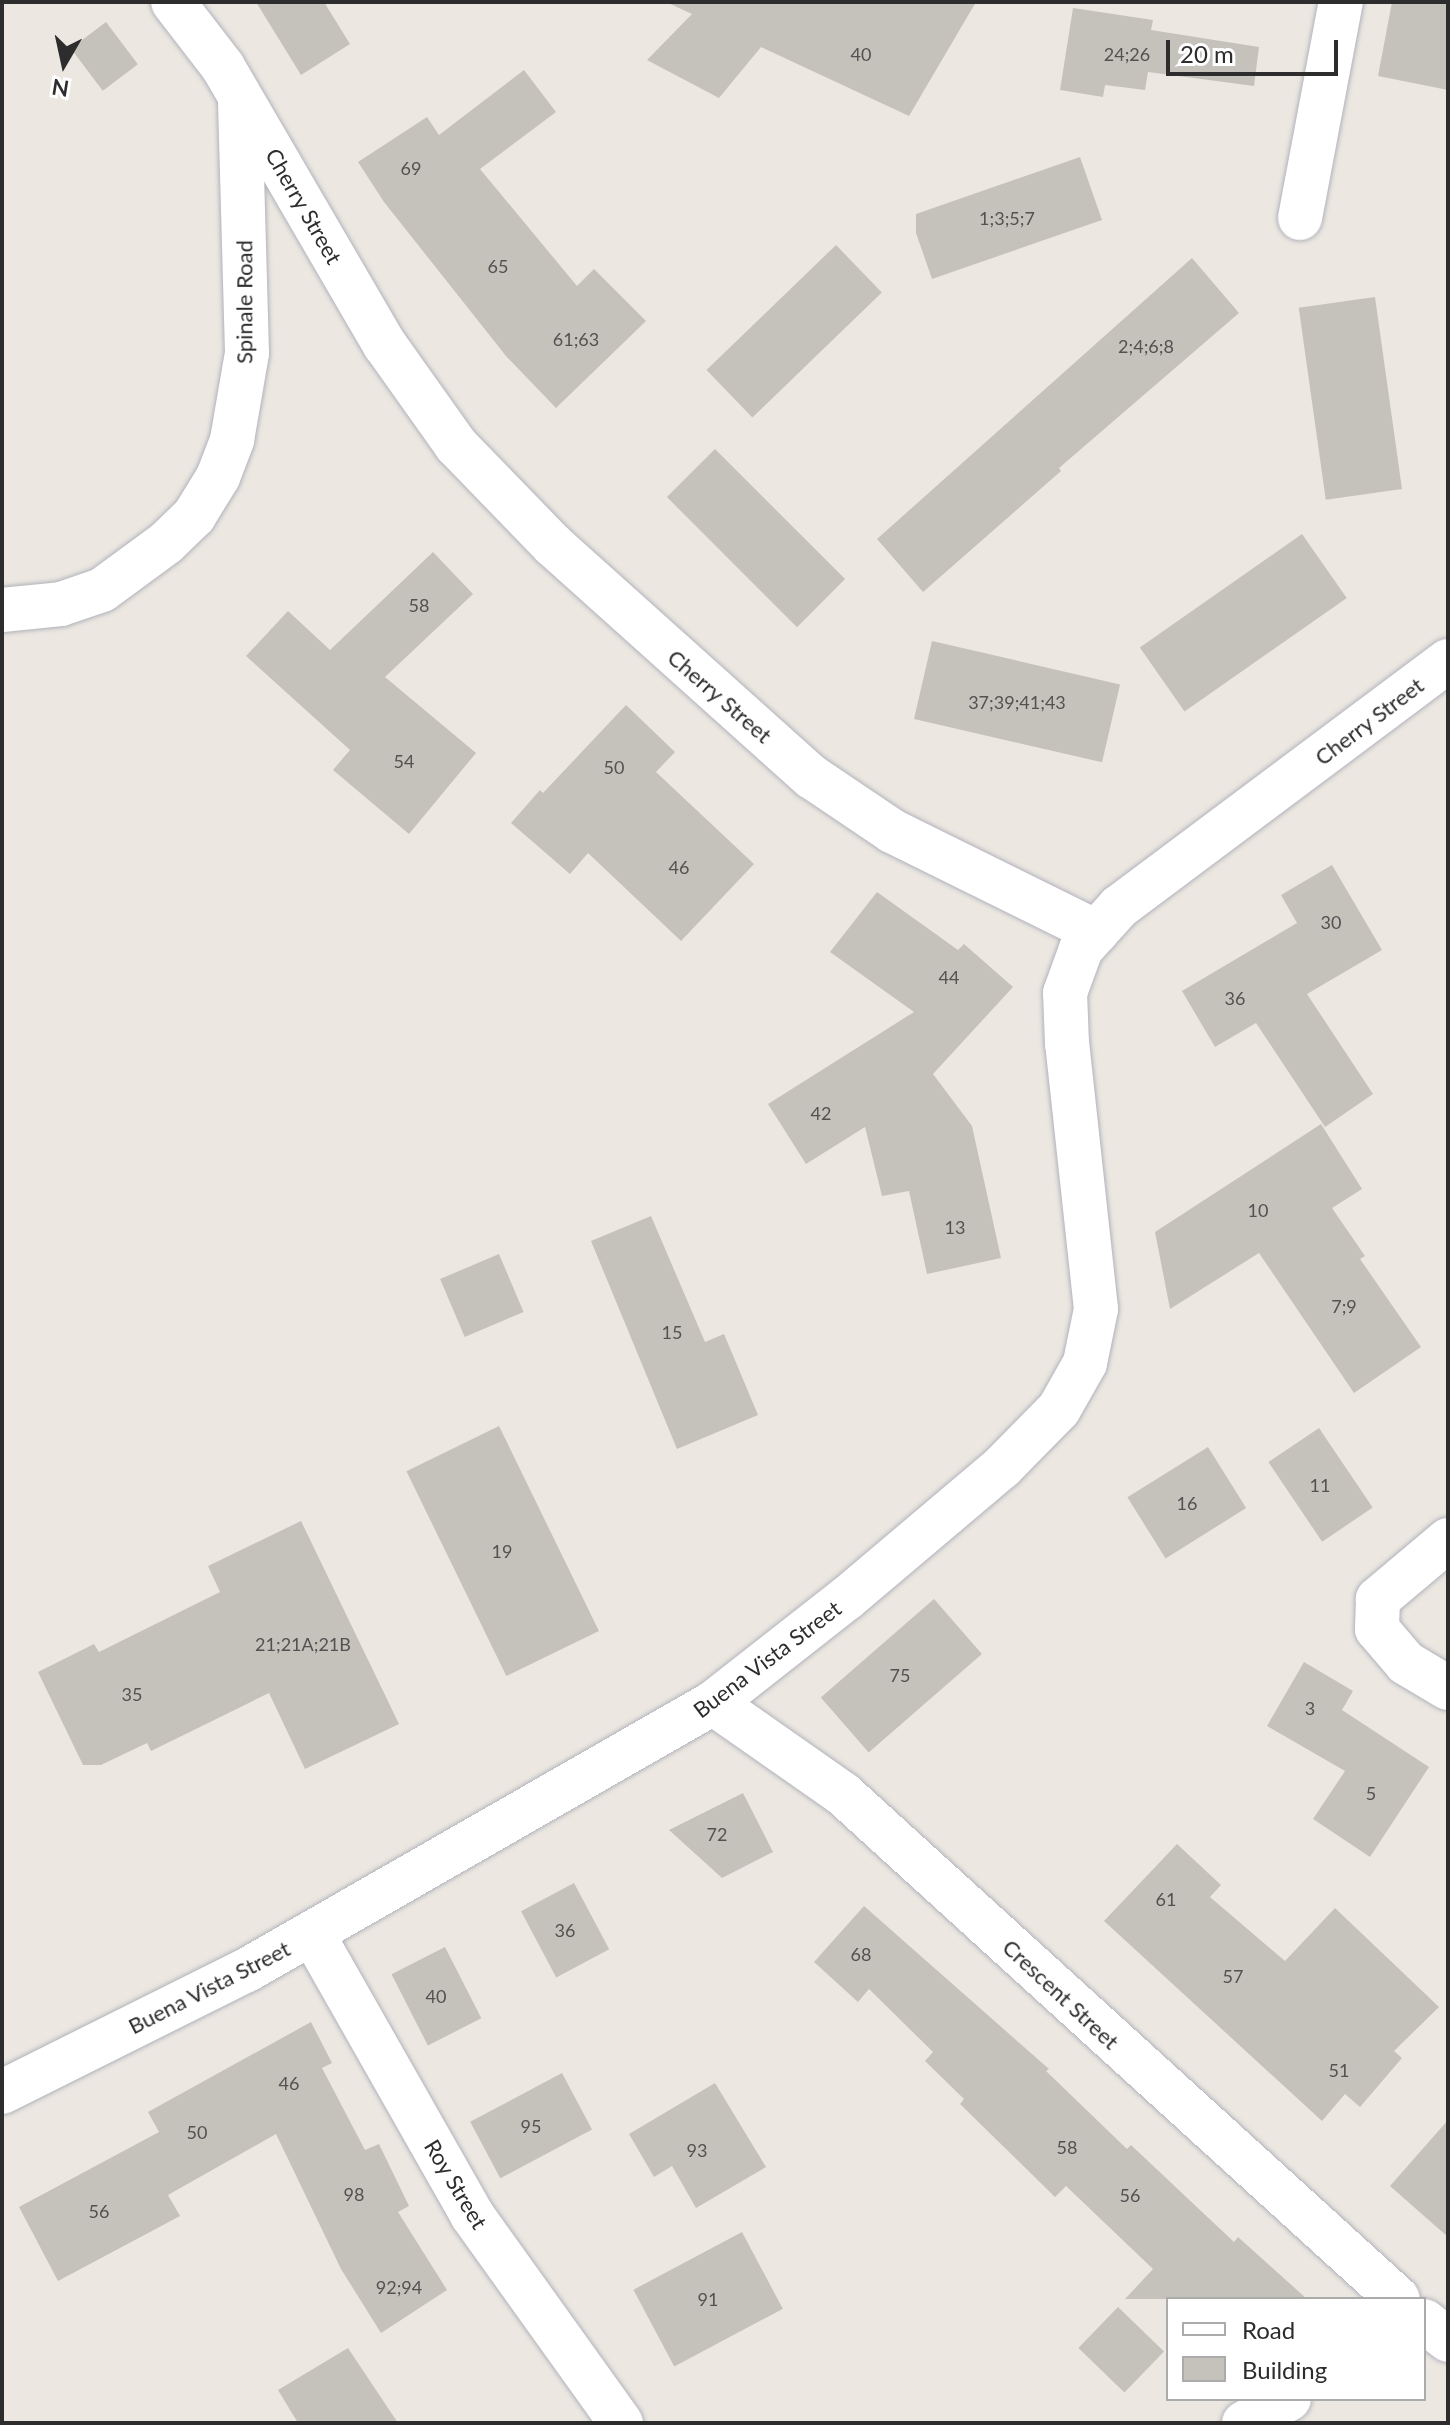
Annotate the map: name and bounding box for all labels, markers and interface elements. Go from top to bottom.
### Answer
north arrow [24,24,104,104]
scale bar [1170,24,1342,74]
text: 20 m [1180,39,1234,68]
house number: 40 [851,43,871,65]
house number: 24;26 [1104,43,1150,65]
text: N [50,74,71,103]
street label: Cherry Street [260,143,348,269]
house number: 69 [401,157,421,179]
house number: 1;3;5;7 [979,207,1035,229]
street label: Spinale Road [231,240,257,364]
house number: 65 [488,255,508,277]
house number: 61;63 [553,328,599,350]
house number: 2;4;6;8 [1118,335,1174,357]
house number: 58 [409,594,429,616]
street label: Cherry Street [662,644,778,748]
street label: Cherry Street [1309,671,1429,771]
house number: 37;39;41;43 [968,691,1066,713]
house number: 54 [394,750,414,772]
house number: 50 [604,756,624,778]
house number: 46 [669,856,689,878]
house number: 30 [1321,911,1341,933]
house number: 44 [939,966,959,988]
house number: 36 [1225,987,1245,1009]
house number: 42 [811,1102,831,1124]
house number: 10 [1248,1199,1268,1221]
house number: 13 [945,1216,965,1238]
house number: 7;9 [1331,1295,1357,1317]
house number: 15 [662,1321,682,1343]
house number: 11 [1310,1474,1330,1496]
house number: 16 [1177,1492,1197,1514]
house number: 19 [492,1540,512,1562]
street label: Buena Vista Street [688,1595,846,1723]
house number: 21;21A;21B [255,1633,351,1655]
house number: 75 [890,1664,910,1686]
house number: 35 [122,1683,142,1705]
house number: 3 [1305,1697,1315,1719]
house number: 5 [1366,1782,1376,1804]
house number: 72 [707,1823,727,1845]
house number: 61 [1156,1888,1176,1910]
house number: 36 [555,1919,575,1941]
street label: Crescent Street [998,1934,1124,2054]
street label: Buena Vista Street [123,1935,295,2039]
house number: 68 [851,1943,871,1965]
house number: 57 [1223,1965,1243,1987]
house number: 40 [426,1985,446,2007]
house number: 51 [1329,2059,1349,2081]
house number: 46 [279,2072,299,2094]
house number: 95 [521,2115,541,2137]
house number: 50 [187,2121,207,2143]
street label: Roy Street [419,2134,493,2234]
house number: 58 [1057,2136,1077,2158]
house number: 93 [687,2139,707,2161]
house number: 98 [344,2183,364,2205]
house number: 56 [1120,2184,1140,2206]
house number: 56 [89,2200,109,2222]
house number: 92;94 [376,2276,422,2298]
house number: 91 [698,2288,718,2310]
legend [1166,2297,1426,2401]
text: Road [1242,2315,1295,2344]
text: Building [1242,2355,1327,2384]

